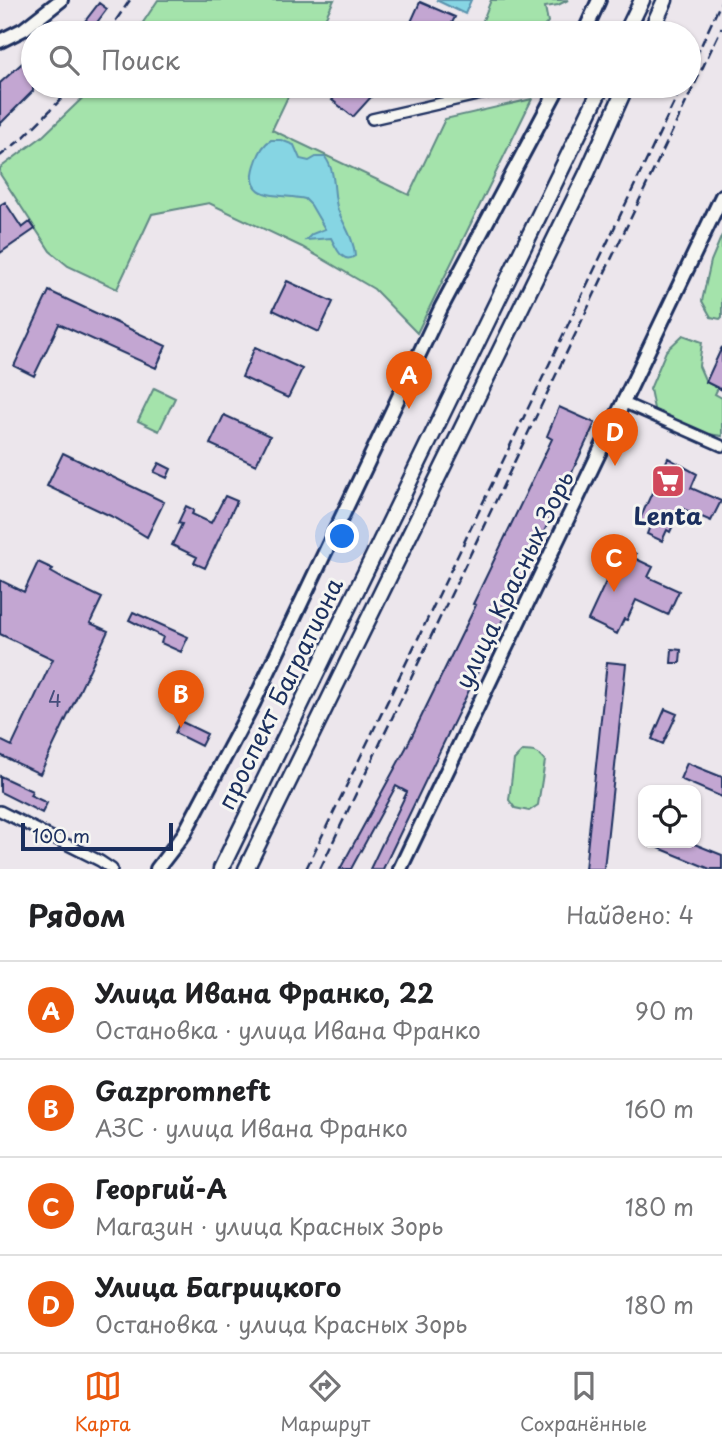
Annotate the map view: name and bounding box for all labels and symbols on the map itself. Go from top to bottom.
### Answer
pin: A [386,351,432,409]
pin: D [592,408,638,466]
supermarket icon: Lenta [649,462,687,500]
street label: улица Красных Зорь [445,464,582,694]
place label: Lenta [634,497,703,533]
your location [325,519,359,553]
pin: C [591,534,637,592]
street label: проспект Багратиона [207,571,351,815]
pin: B [158,670,204,728]
house number: 4 [48,682,62,714]
scale bar [21,820,173,852]

